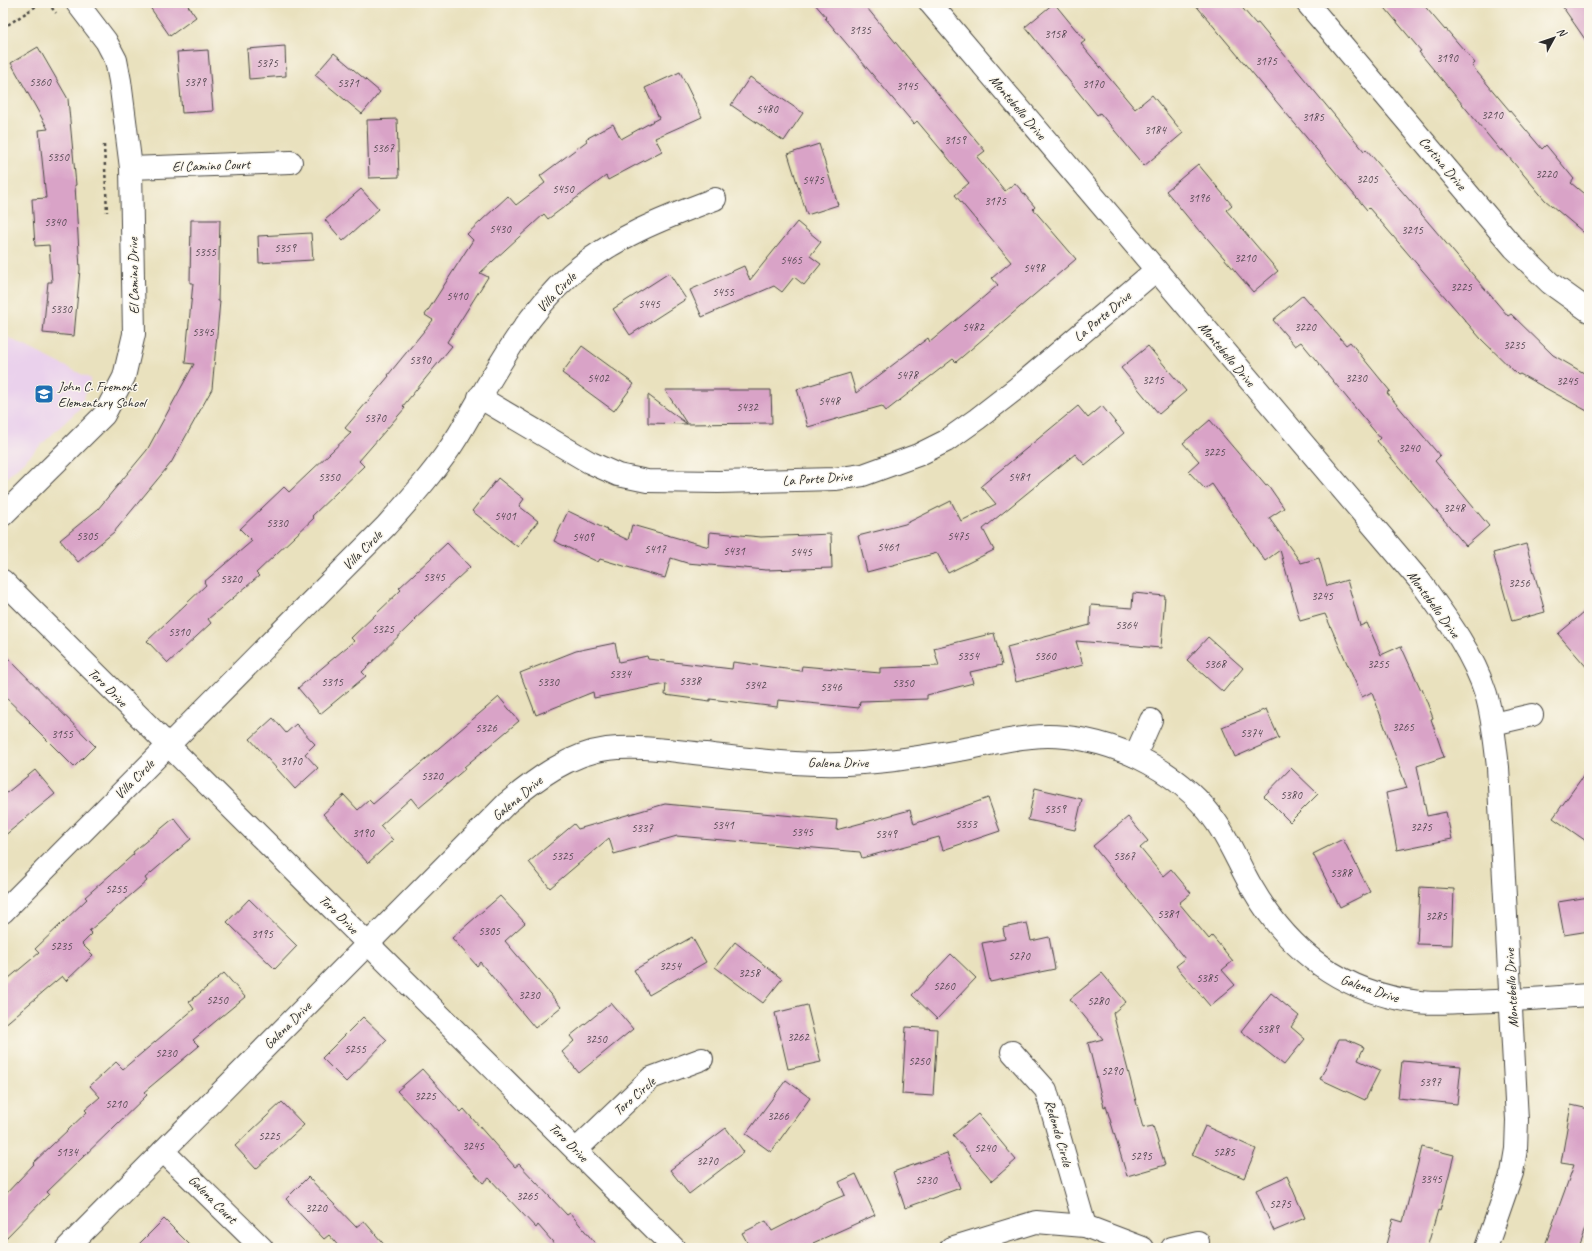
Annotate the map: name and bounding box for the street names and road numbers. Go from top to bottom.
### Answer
street label: Montebello Drive [986,72,1050,144]
street label: Cortina Drive [1415,133,1471,195]
street label: El Camino Court [172,156,252,175]
street label: El Camino Drive [124,236,143,315]
street label: Villa Circle [533,268,581,316]
street label: La Porte Drive [1070,287,1135,345]
street label: Montebello Drive [1195,319,1259,391]
street label: La Porte Drive [782,467,854,489]
street label: Villa Circle [339,526,387,574]
street label: Montebello Drive [1403,567,1465,642]
street label: Toro Drive [85,664,132,711]
street label: Galena Drive [808,754,870,771]
street label: Villa Circle [111,755,159,803]
street label: Galena Drive [489,772,547,824]
street label: Toro Drive [316,891,363,938]
street label: Montebello Drive [1501,947,1522,1028]
street label: Galena Drive [1339,971,1403,1007]
street label: Galena Drive [260,997,316,1053]
street label: Toro Circle [610,1073,660,1119]
street label: Redondo Circle [1041,1098,1077,1170]
street label: Toro Drive [546,1119,593,1166]
street label: Galena Court [185,1172,241,1228]

